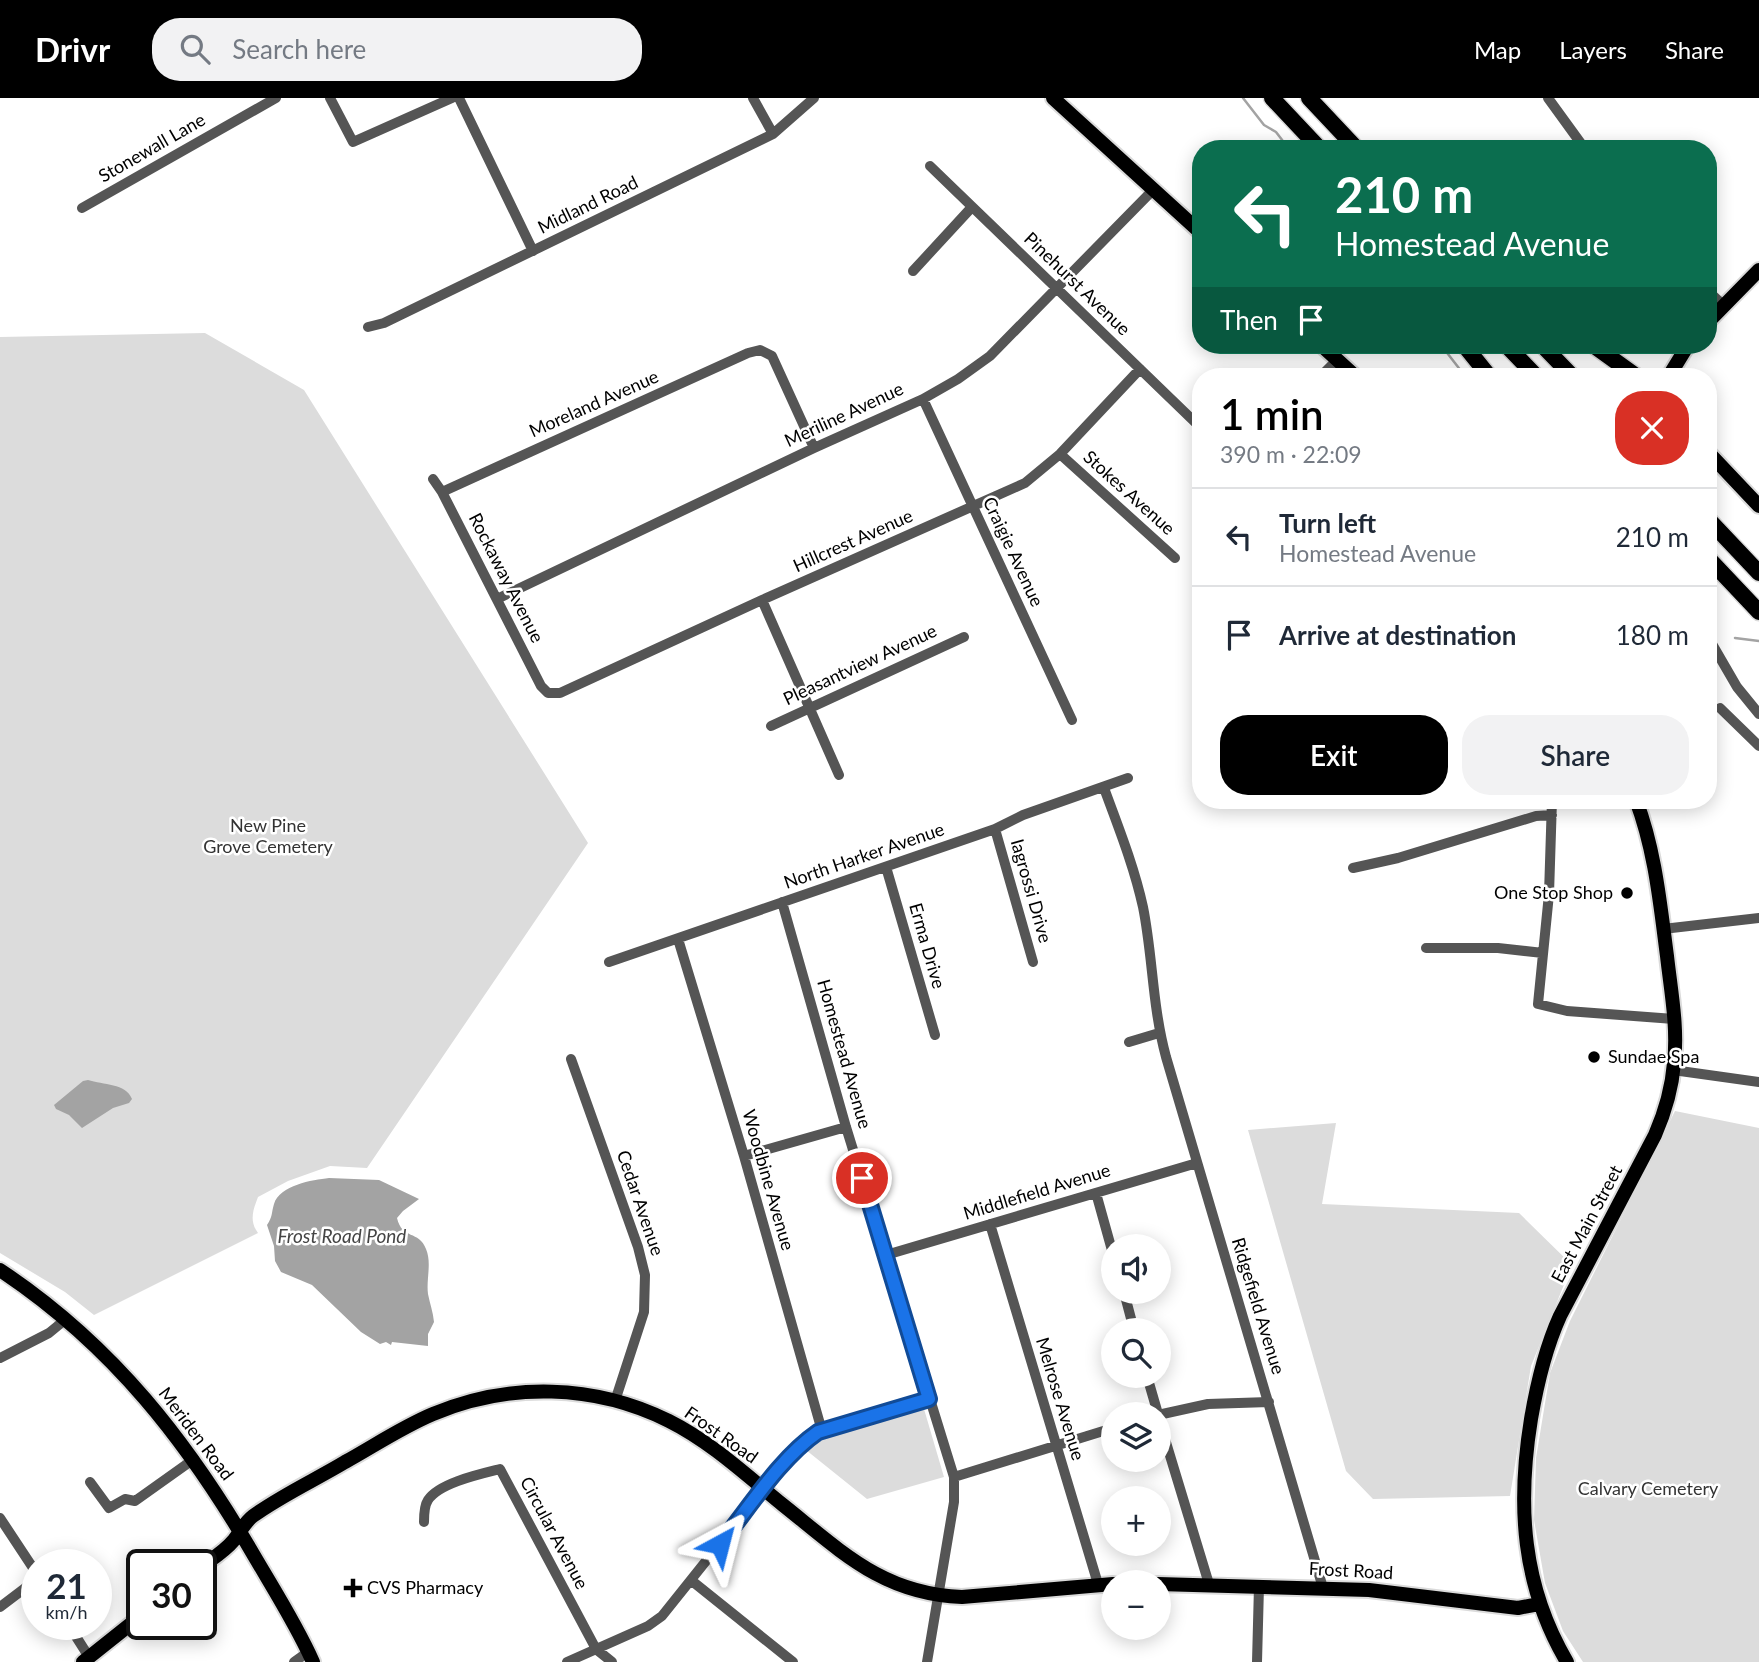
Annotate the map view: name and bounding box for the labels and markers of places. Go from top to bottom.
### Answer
place label: One Stop Shop [1494,881,1613,903]
marker: One Stop Shop [1619,885,1635,901]
place label: Sundae Spa [1608,1045,1699,1067]
marker: Sundae Spa [1586,1049,1602,1065]
pin [832,1148,892,1208]
place label: CVS Pharmacy [367,1576,484,1598]
marker: CVS Pharmacy [345,1580,361,1596]

